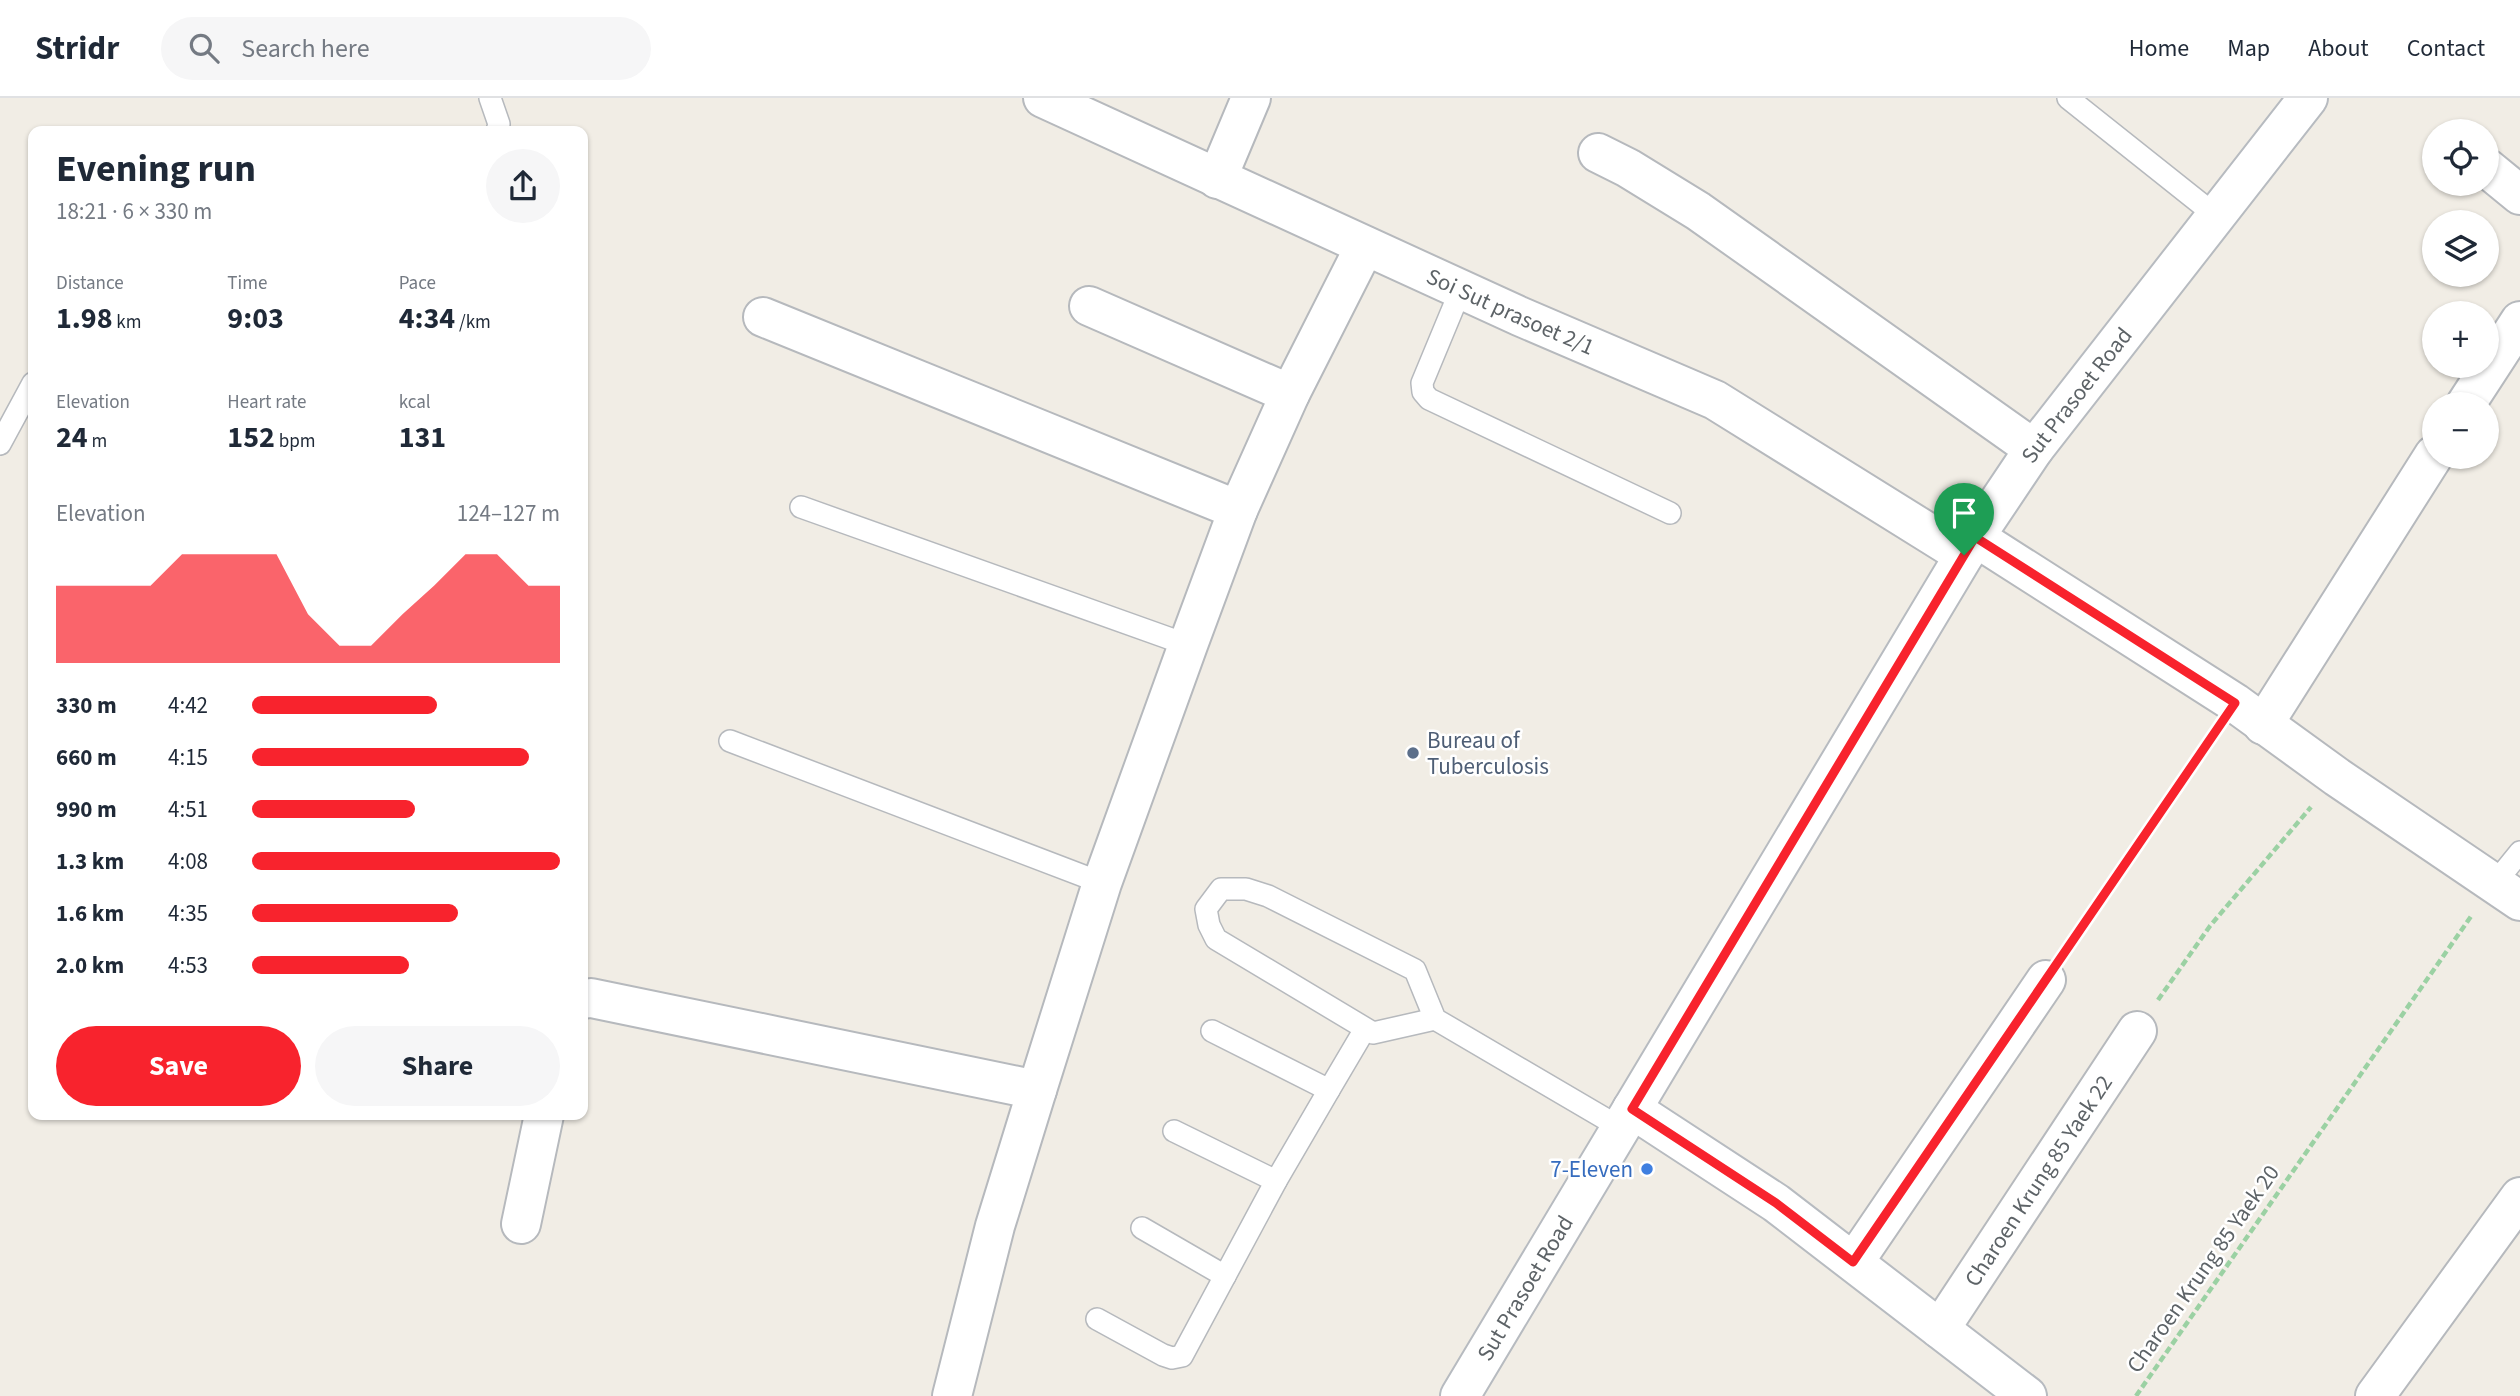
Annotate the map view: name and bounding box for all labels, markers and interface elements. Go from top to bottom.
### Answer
search box [161,17,651,80]
text: Stridr [35,25,119,72]
icon: search [185,29,223,67]
text: Search here [241,30,370,67]
text: Home [2129,31,2189,66]
text: Map [2227,31,2270,66]
text: About [2308,31,2369,66]
text: Contact [2407,31,2485,66]
map controls [2422,119,2499,469]
button: locate [2422,119,2499,196]
text: Evening run [56,142,256,196]
button: share [486,149,560,223]
text: 18:21 · 6 × 330 m [56,195,212,228]
button: layers [2422,210,2499,287]
street label: Soi Sut prasoet 2/1 [1421,259,1600,363]
text: Distance [56,270,124,297]
text: Time [227,270,267,297]
text: Pace [399,270,436,297]
text: 1.98 [56,297,113,340]
text: 9:03 [227,297,284,340]
text: 4:34 [399,297,455,340]
button: + [2422,301,2499,378]
text: km [113,309,142,336]
text: /km [455,309,491,336]
street label: Sut Prasoet Road [2013,320,2140,470]
text: Elevation [56,389,130,416]
text: Heart rate [227,389,306,416]
text: kcal [399,389,431,416]
button: − [2422,392,2499,469]
text: 24 [56,416,88,459]
text: 152 [227,416,275,459]
text: 131 [399,416,446,459]
text: m [88,428,107,455]
text: bpm [275,428,315,455]
pin [1934,483,1994,555]
icon: arrive [1945,494,1983,532]
text: Elevation [56,497,146,530]
text: 124–127 m [457,497,560,530]
text: 330 m [56,689,117,722]
text: 4:42 [168,689,208,722]
place label: Bureau of Tuberculosis [1427,724,1549,783]
text: 660 m [56,741,117,774]
text: 4:15 [168,741,208,774]
marker: Bureau of Tuberculosis [1405,745,1421,761]
text: 990 m [56,793,117,826]
text: 4:51 [168,793,208,826]
text: 1.3 km [56,845,124,878]
text: 4:08 [168,845,208,878]
text: 1.6 km [56,897,124,930]
text: 4:35 [168,897,208,930]
text: 2.0 km [56,949,124,982]
text: 4:53 [168,949,208,982]
button: Save [56,1026,301,1106]
button: Share [315,1026,560,1106]
street label: Charoen Krung 85 Yaek 22 [1956,1068,2120,1293]
place label: 7-Eleven [1550,1153,1633,1186]
street label: Charoen Krung 85 Yaek 20 [2119,1158,2287,1380]
marker: 7-Eleven [1639,1161,1655,1177]
street label: Sut Prasoet Road [1468,1209,1581,1367]

